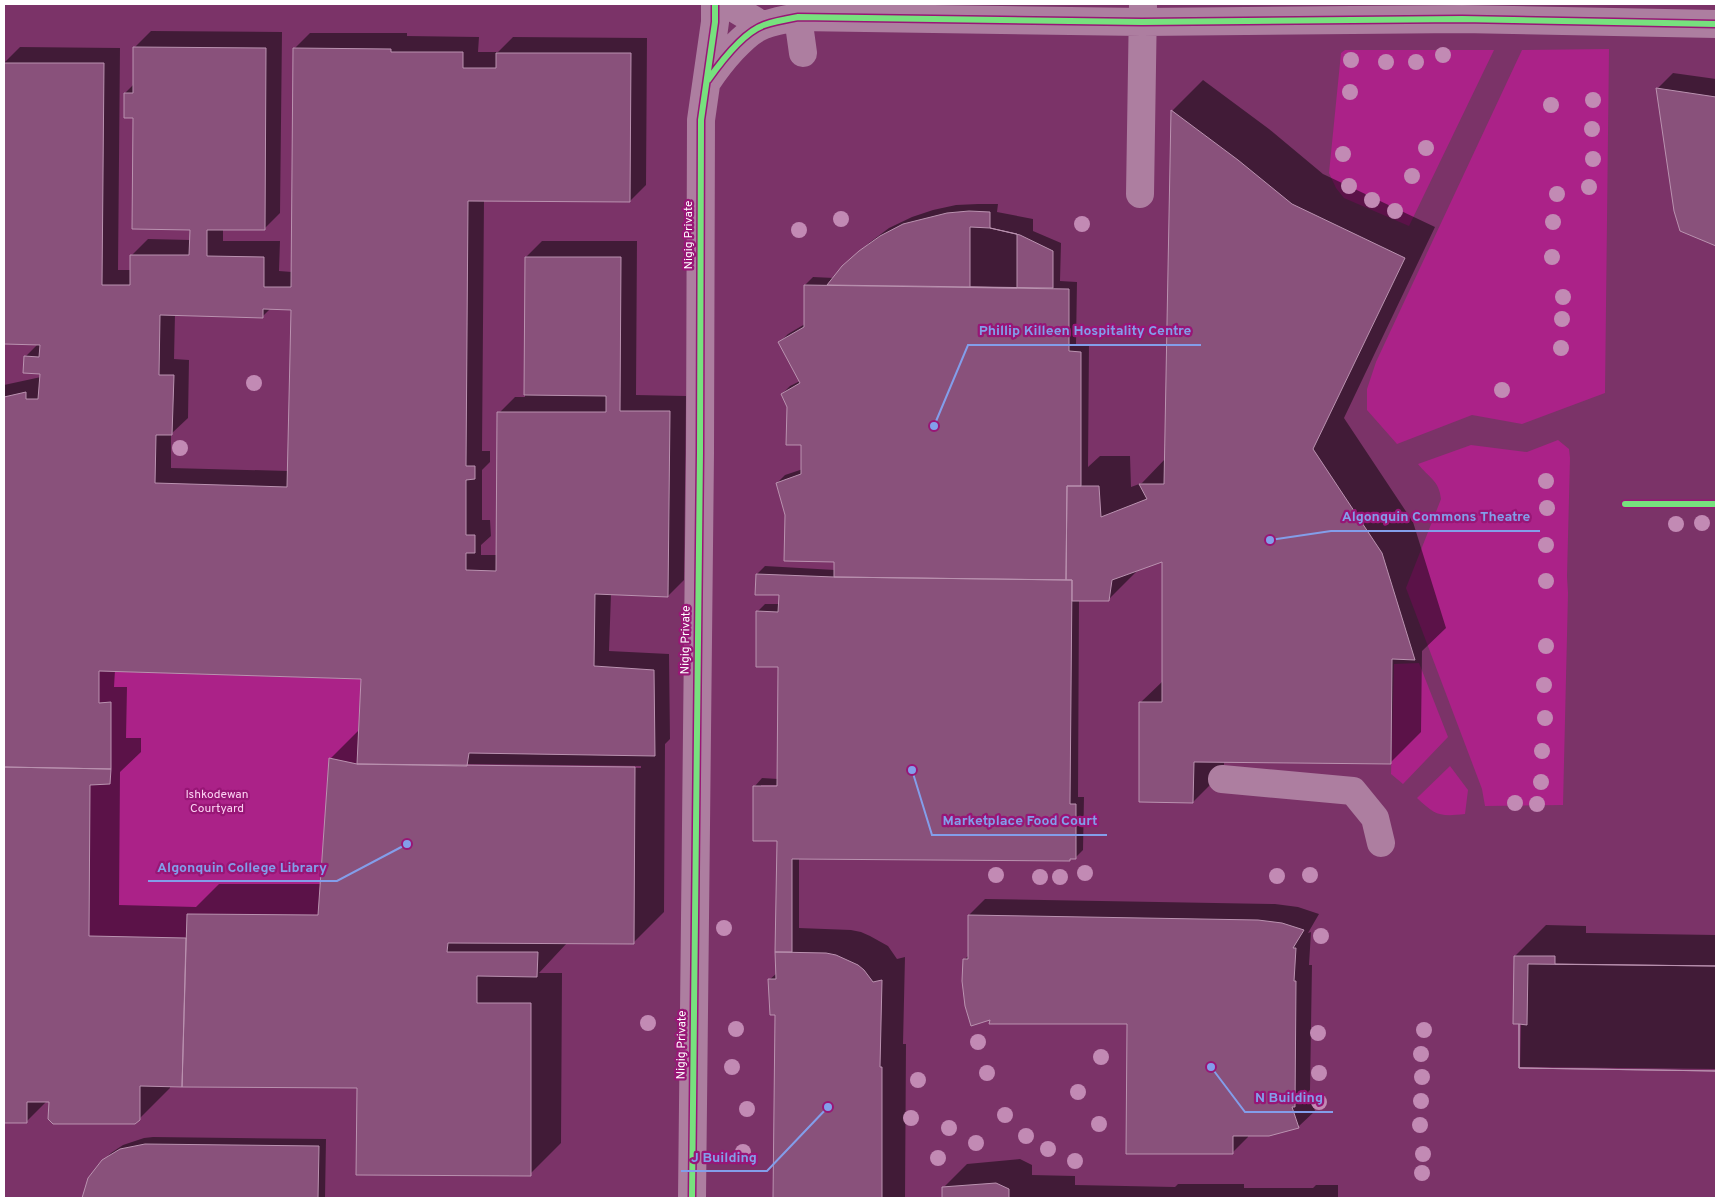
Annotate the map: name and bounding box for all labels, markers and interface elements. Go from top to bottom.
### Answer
street label: Nigig Private [681,200,697,270]
callout: Phillip Killeen Hospitality Centre [968,316,1201,345]
text: Phillip Killeen Hospitality Centre [979,323,1191,340]
callout: Algonquin Commons Theatre [1331,502,1540,531]
text: Algonquin Commons Theatre [1342,509,1530,526]
street label: Nigig Private [677,605,695,675]
park label: Ishkodewan Courtyard [185,787,249,817]
callout: Marketplace Food Court [932,806,1107,835]
text: Marketplace Food Court [942,813,1098,830]
callout: Algonquin College Library [148,852,337,881]
text: Algonquin College Library [157,860,327,877]
street label: Nigig Private [673,1010,691,1080]
callout: N Building [1245,1083,1333,1112]
text: N Building [1255,1090,1323,1107]
callout: J Building [681,1142,767,1171]
text: J Building [691,1150,757,1167]

